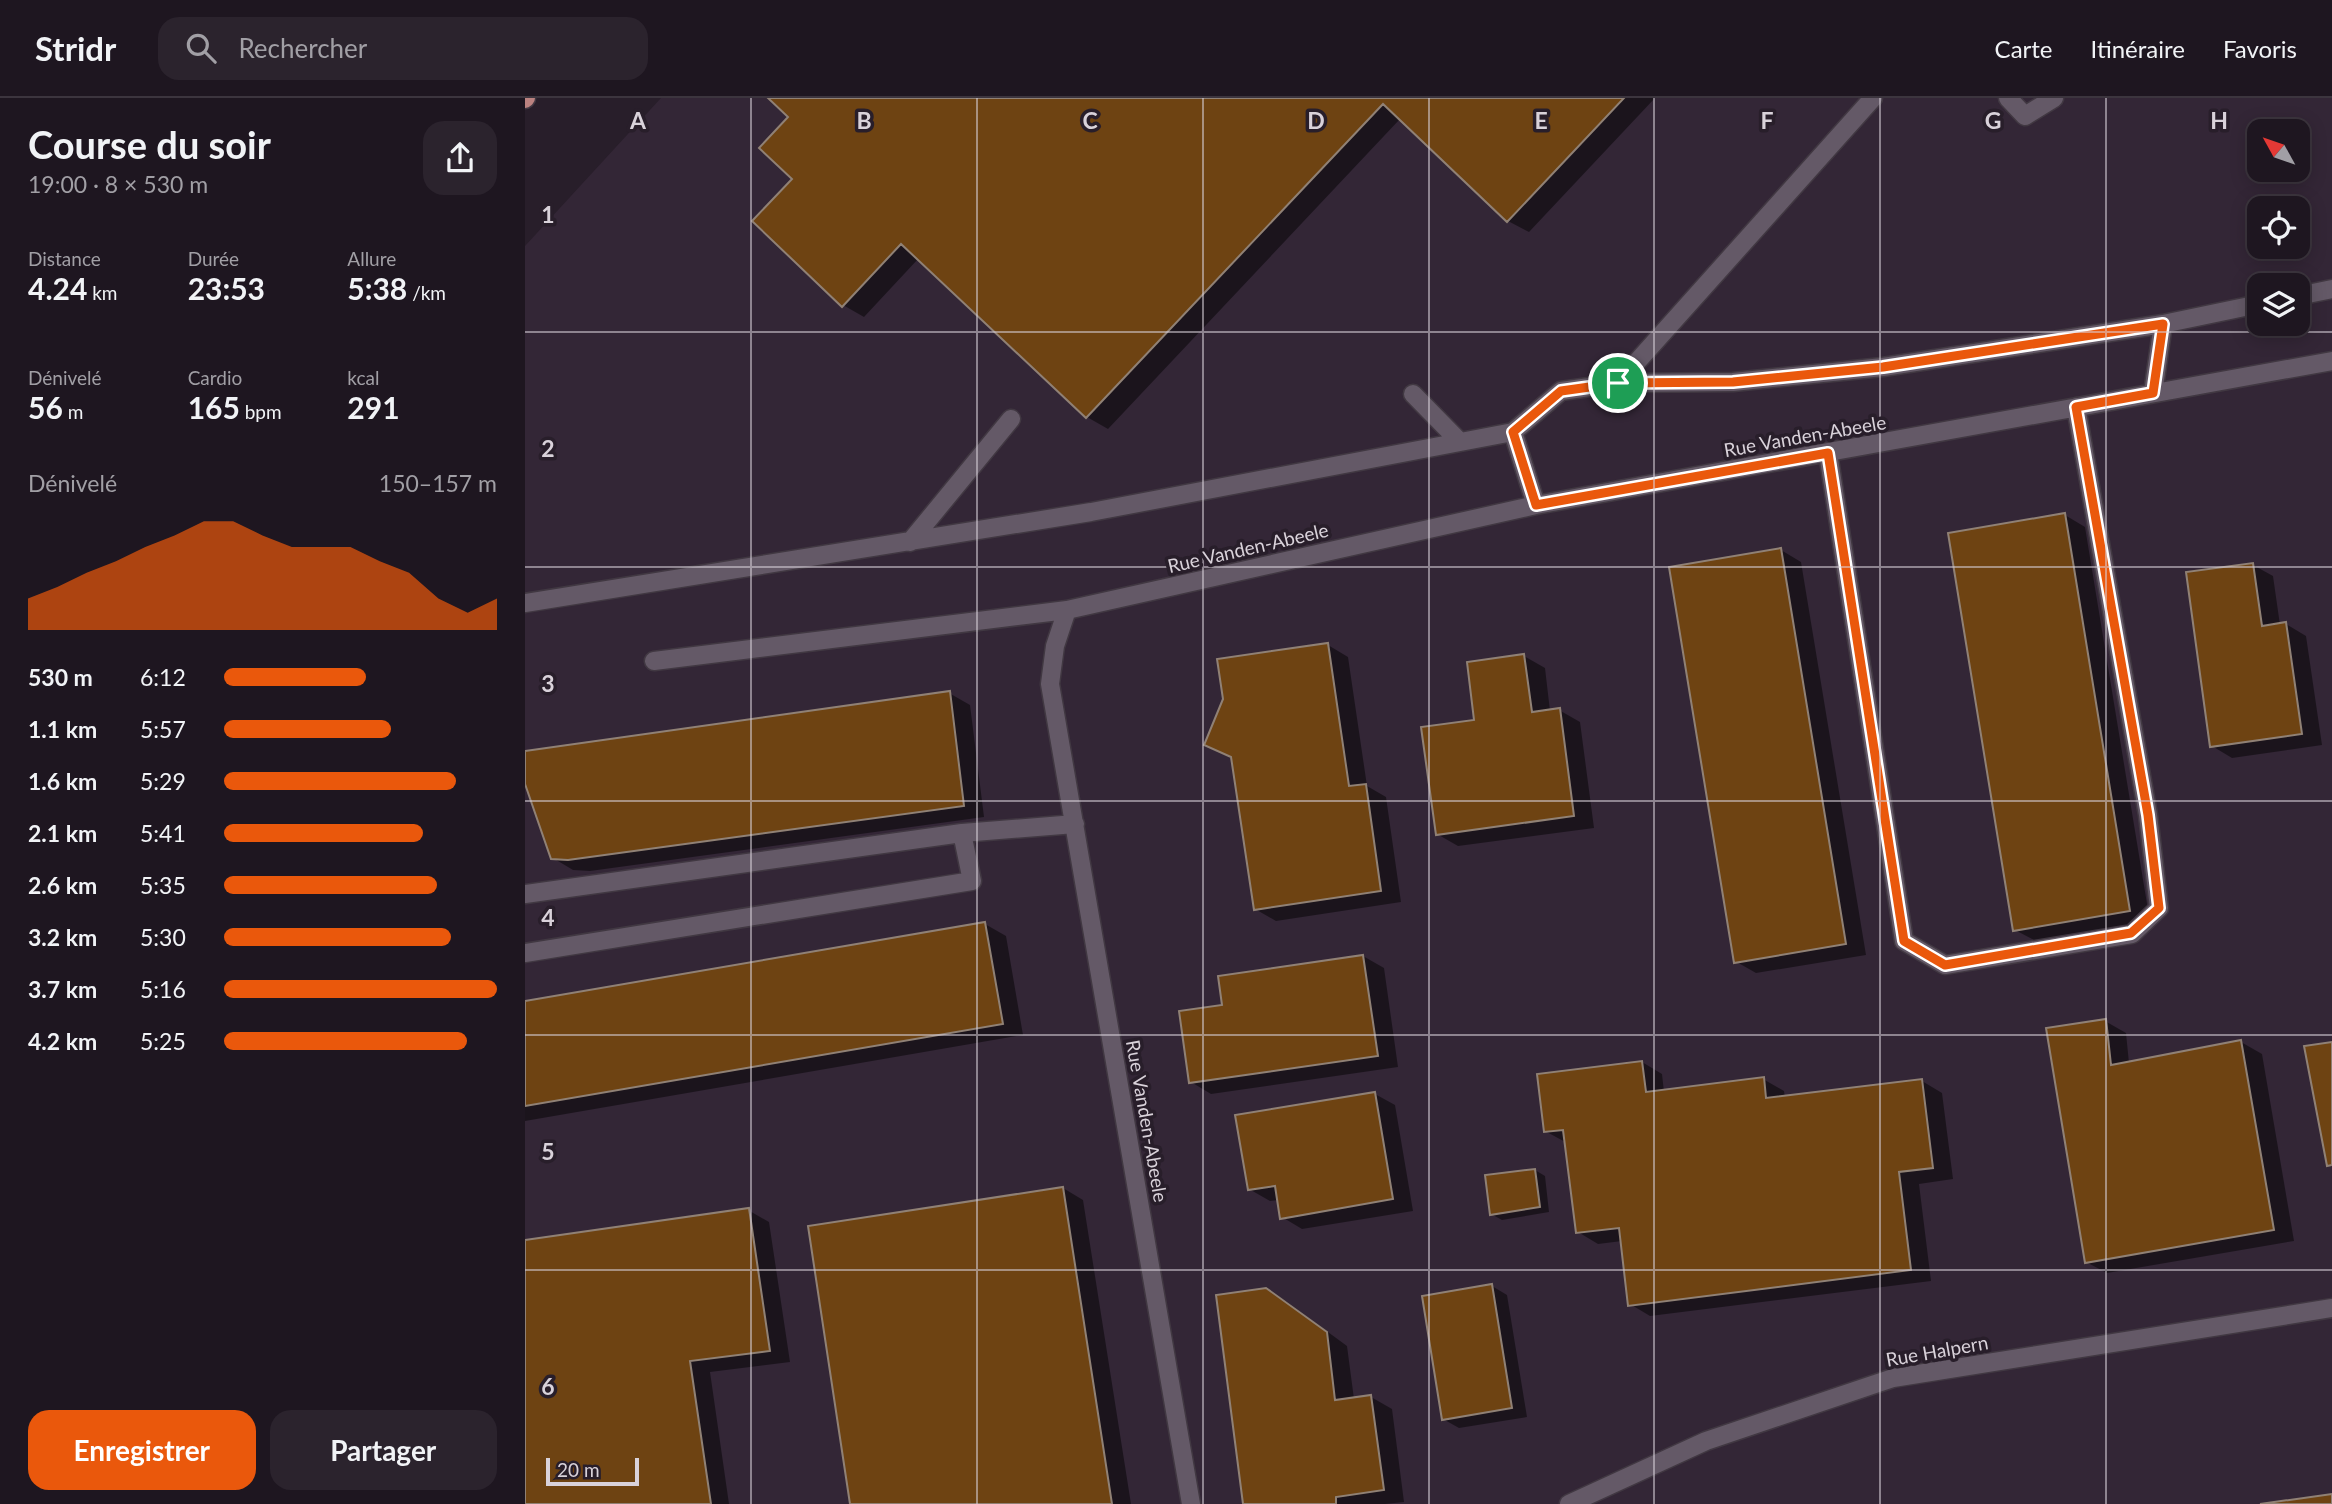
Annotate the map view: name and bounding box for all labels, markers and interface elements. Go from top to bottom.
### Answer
search box [158,17,648,80]
text: Stridr [35,28,116,68]
icon: search [182,29,220,67]
text: Rechercher [238,32,367,64]
text: Carte [1995,34,2053,63]
text: Itinéraire [2091,34,2185,63]
text: Favoris [2223,34,2297,63]
text: A [629,106,647,134]
text: B [856,106,872,134]
text: C [1082,106,1098,134]
text: D [1307,106,1325,134]
text: E [1534,106,1548,134]
text: F [1760,106,1774,134]
text: G [1985,106,2001,134]
text: H [2210,106,2228,134]
north arrow [2247,119,2310,182]
map controls [2247,119,2310,336]
text: Course du soir [28,121,271,167]
button: share [423,121,497,195]
text: 19:00 · 8 × 530 m [28,170,208,198]
button: locate [2247,196,2310,259]
text: 1 [541,200,555,228]
text: Distance [28,247,101,270]
text: Durée [188,247,239,270]
text: Allure [347,247,396,270]
text: 4.24 [28,270,87,306]
text: 23:53 [188,270,265,306]
text: 5:38 [347,270,407,306]
button: layers [2247,273,2310,336]
text: km [87,281,117,304]
text: /km [407,281,446,304]
pin [1588,353,1648,413]
icon: arrive [1599,364,1637,402]
text: Dénivelé [28,366,102,389]
text: Cardio [188,366,242,389]
text: kcal [347,366,379,389]
text: 56 [28,389,63,425]
text: 165 [188,389,240,425]
text: 291 [347,389,400,425]
text: m [63,400,83,423]
text: bpm [240,400,282,423]
street label: Rue Vanden-Abeele [1722,410,1888,461]
text: 2 [541,434,555,462]
text: Dénivelé [28,469,117,497]
text: 150–157 m [379,469,497,497]
street label: Rue Vanden-Abeele [1165,518,1330,577]
text: 530 m [28,663,93,691]
text: 6:12 [140,663,186,691]
text: 3 [541,669,555,697]
text: 1.1 km [28,715,97,743]
text: 5:57 [140,715,186,743]
text: 1.6 km [28,767,97,795]
text: 5:29 [140,767,186,795]
text: 2.1 km [28,819,97,847]
text: 5:41 [140,819,186,847]
text: 2.6 km [28,871,97,899]
text: 5:35 [140,871,186,899]
text: 4 [541,903,555,931]
text: 3.2 km [28,923,97,951]
text: 5:30 [140,923,186,951]
text: 3.7 km [28,975,97,1003]
text: 5:16 [140,975,186,1003]
text: 4.2 km [28,1027,97,1055]
text: 5:25 [140,1027,186,1055]
street label: Rue Vanden-Abeele [1122,1038,1173,1204]
text: 5 [541,1137,555,1165]
street label: Rue Halpern [1884,1330,1990,1371]
text: 6 [541,1372,555,1400]
button: Enregistrer [28,1410,256,1490]
button: Partager [270,1410,497,1490]
scale bar [546,1455,639,1487]
text: 20 m [557,1458,600,1481]

